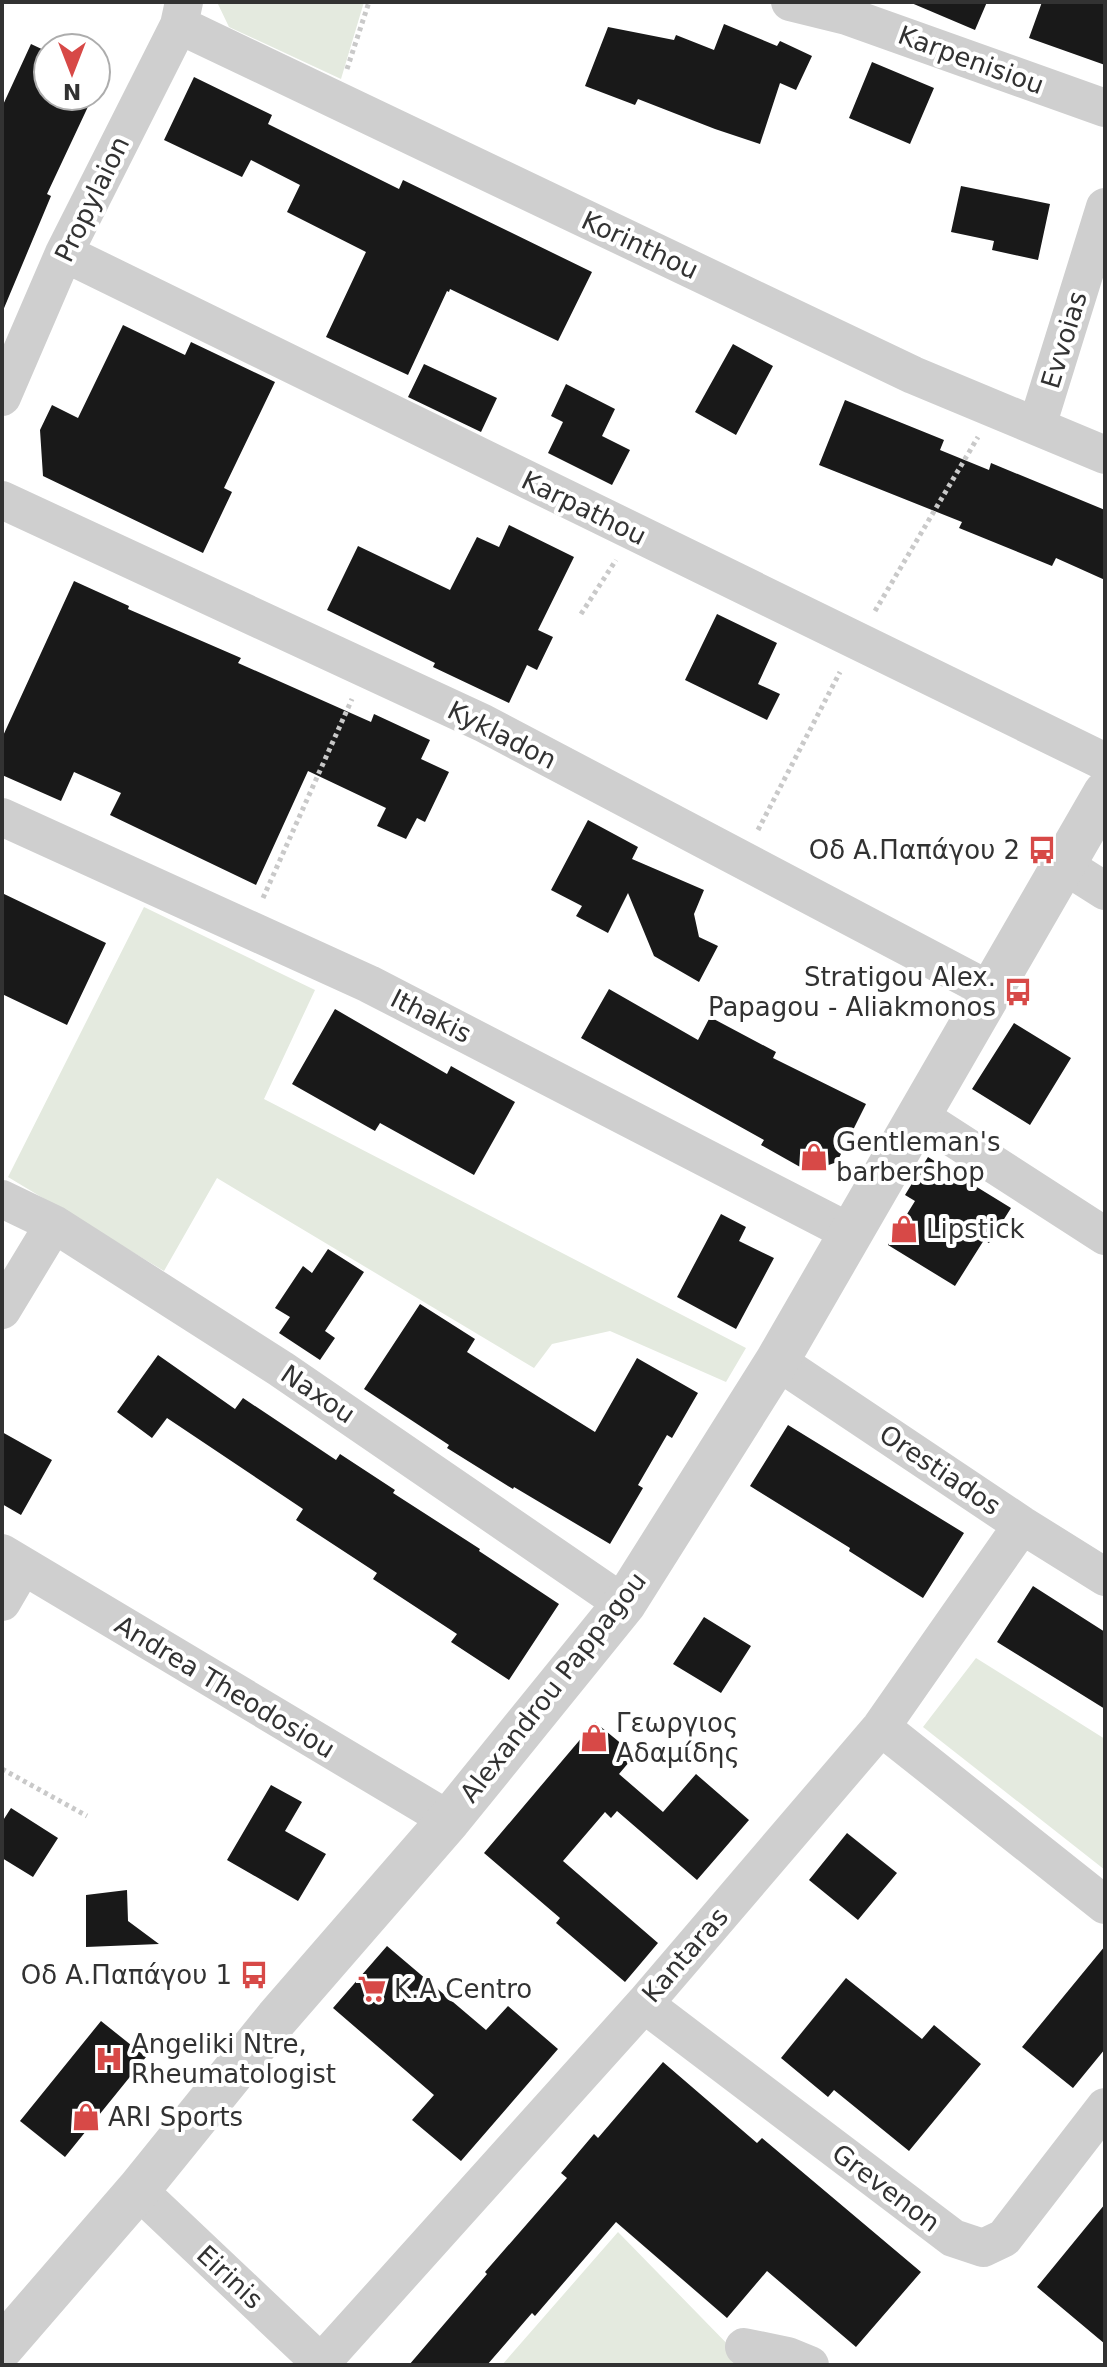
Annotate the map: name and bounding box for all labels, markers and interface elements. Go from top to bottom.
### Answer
street label: Karpenisiou [894,20,1048,100]
north arrow [32,32,112,112]
text: N [63,79,81,104]
street label: Propylaion [49,131,135,267]
street label: Korinthou [577,205,703,285]
street label: Evvoias [1035,288,1093,392]
street label: Karpathou [517,465,651,551]
street label: Kykladon [443,695,561,775]
place label: Οδ Α.Παπάγου 2 [809,835,1020,865]
bus stop icon: Οδ Α.Παπάγου 2 [1027,835,1057,865]
place label: Stratigou Alex. Papagou - Aliakmonos [708,962,996,1022]
bus stop icon: Stratigou Alex. Papagou - Aliakmonos [1003,977,1033,1007]
street label: Ithakis [386,983,476,1049]
place label: Gentleman's barbershop [836,1127,1000,1187]
shop icon: Gentleman's barbershop [799,1142,829,1172]
shop icon: Lipstick [889,1214,919,1244]
place label: Lipstick [926,1214,1025,1244]
street label: Naxou [275,1359,361,1429]
street label: Orestiados [874,1419,1006,1521]
street label: Alexandrou Pappagou [454,1566,652,1808]
street label: Andrea Theodosiou [110,1610,340,1764]
place label: Γεωργιος Αδαμίδης [616,1708,740,1768]
shop icon: Γεωργιος Αδαμίδης [579,1723,609,1753]
street label: Kantaras [636,1902,734,2008]
place label: Οδ Α.Παπάγου 1 [21,1960,232,1990]
bus stop icon: Οδ Α.Παπάγου 1 [239,1960,269,1990]
supermarket icon: K.A Centro [357,1974,387,2004]
place label: K.A Centro [394,1974,532,2004]
place label: Angeliki Ntre, Rheumatologist [131,2029,336,2089]
hospital icon: Angeliki Ntre, Rheumatologist [94,2044,124,2074]
shop icon: ARI Sports [71,2102,101,2132]
place label: ARI Sports [108,2102,243,2132]
street label: Grevenon [826,2138,946,2238]
street label: Eirinis [191,2239,269,2315]

